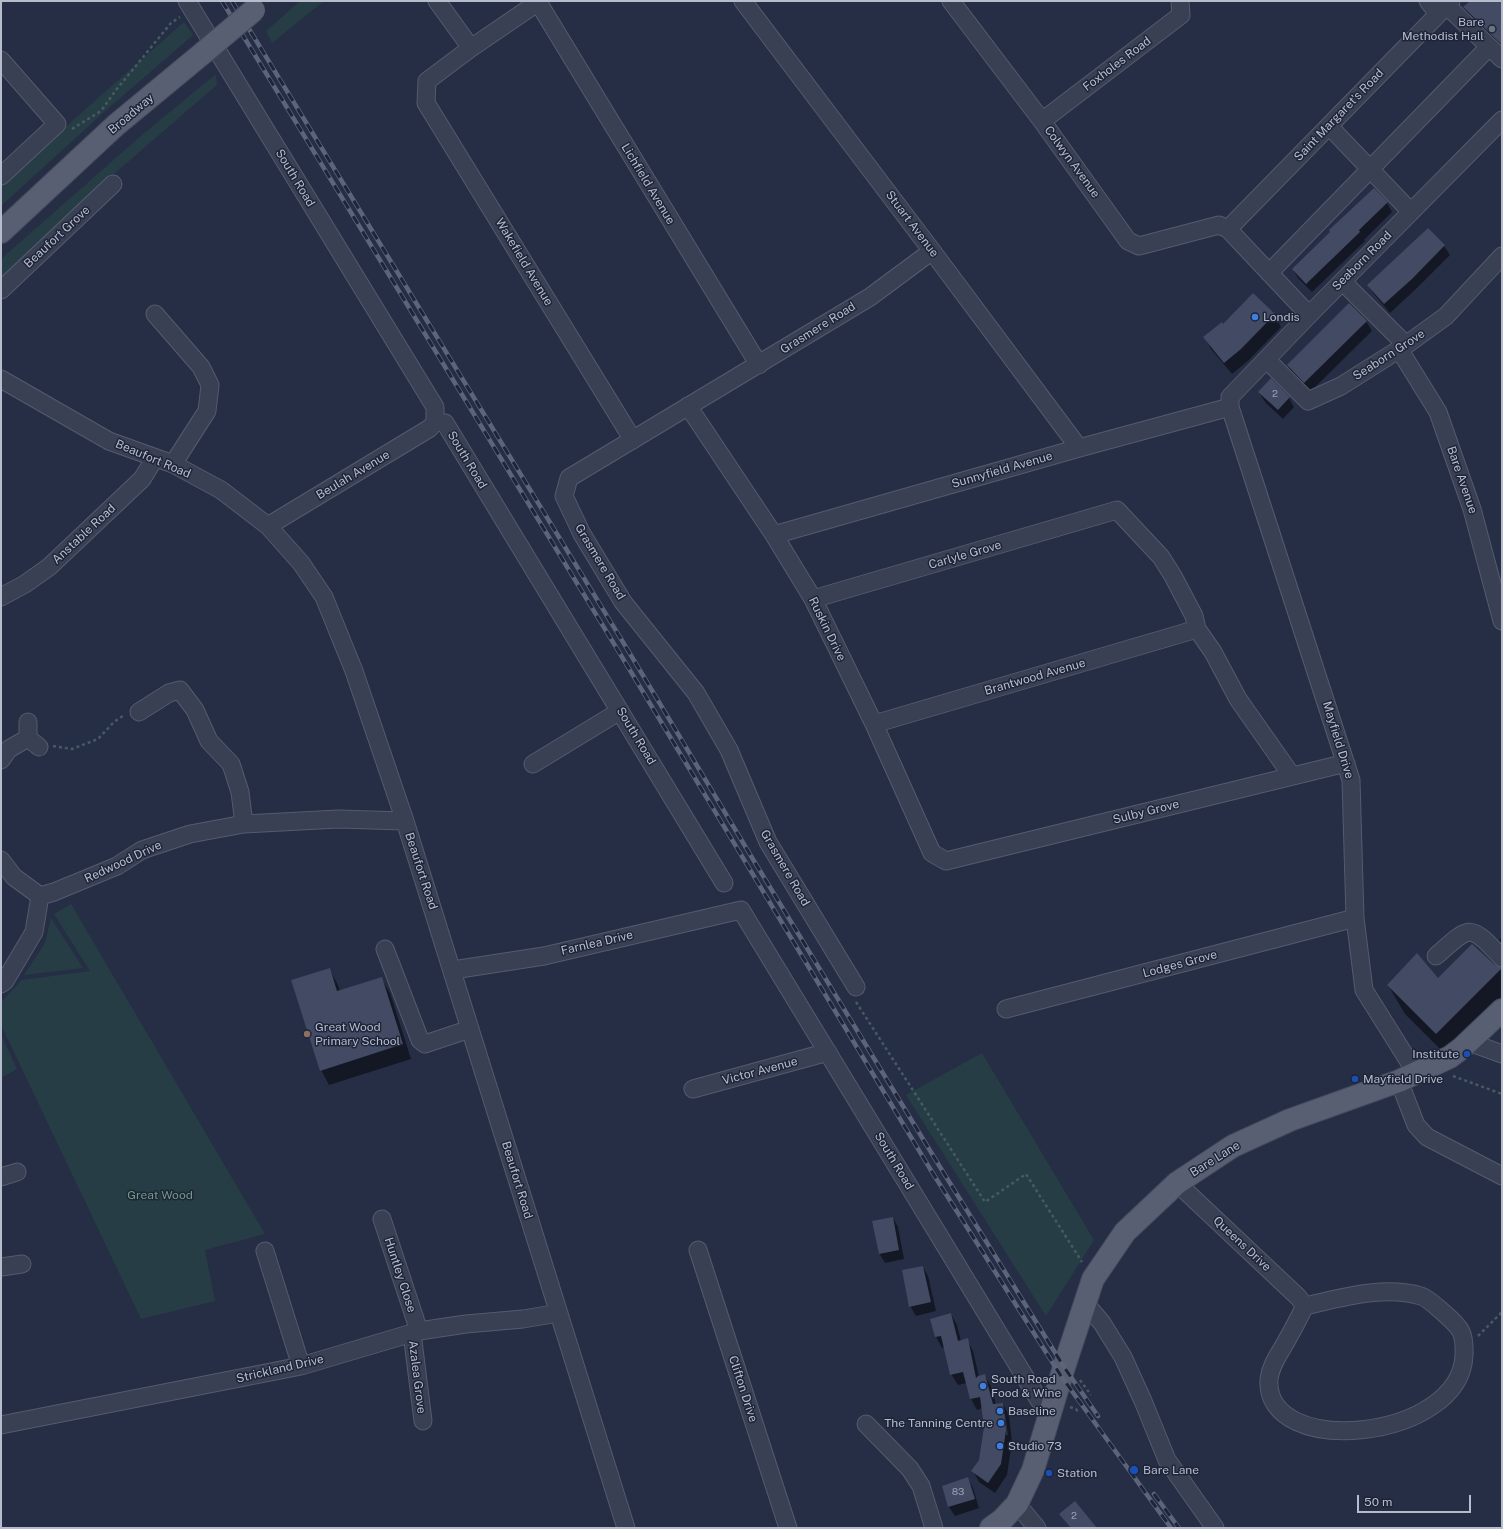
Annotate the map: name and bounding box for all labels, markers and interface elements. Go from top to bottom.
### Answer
place label: Bare Methodist Hall [1402,15,1484,43]
marker: Bare Methodist Hall [1487,24,1497,34]
street label: Foxholes Road [1080,34,1154,94]
street label: Saint Margaret's Road [1291,66,1387,164]
street label: Broadway [105,91,157,137]
street label: Colwyn Avenue [1041,123,1103,201]
street label: Lichfield Avenue [618,141,678,227]
street label: South Road [272,147,318,209]
street label: Stuart Avenue [882,188,942,260]
street label: Beaufort Grove [21,203,93,271]
street label: Wakefield Avenue [492,216,556,308]
street label: Seaborn Road [1329,228,1395,294]
street label: Grasmere Road [778,299,858,357]
place label: Londis [1263,310,1300,324]
marker: Londis [1250,312,1260,322]
street label: Seaborn Grove [1350,326,1428,384]
house number: 2 [1272,388,1278,400]
street label: South Road [444,429,490,491]
street label: Beaufort Road [113,437,193,481]
street label: Bare Avenue [1444,444,1480,516]
street label: Beulah Avenue [314,447,392,503]
street label: Sunnyfield Avenue [950,449,1054,491]
street label: Anstable Road [49,501,119,567]
street label: Grasmere Road [572,522,628,602]
street label: Carlyle Grove [927,538,1003,572]
street label: Ruskin Drive [805,595,849,663]
street label: Brantwood Avenue [983,656,1087,698]
street label: Mayfield Drive [1319,700,1357,780]
street label: South Road [613,705,659,767]
street label: Sulby Grove [1111,797,1181,827]
street label: Grasmere Road [757,827,813,909]
street label: Beaufort Road [402,831,440,911]
street label: Redwood Drive [82,838,164,886]
street label: Farnlea Drive [560,928,634,958]
street label: Lodges Grove [1141,947,1219,981]
place label: Great Wood Primary School [315,1020,400,1048]
marker: Great Wood Primary School [302,1029,312,1039]
place label: Institute [1412,1047,1459,1061]
marker: Institute [1462,1049,1472,1059]
street label: Victor Avenue [721,1054,799,1088]
place label: Mayfield Drive [1363,1072,1443,1086]
marker: Mayfield Drive [1350,1074,1360,1084]
street label: South Road [871,1130,917,1192]
street label: Bare Lane [1187,1138,1243,1180]
street label: Beaufort Road [498,1139,536,1221]
park label: Great Wood [127,1188,193,1202]
street label: Queens Drive [1210,1213,1274,1275]
street label: Huntley Close [381,1236,419,1314]
street label: Azalea Grove [405,1340,429,1414]
street label: Strickland Drive [235,1352,325,1386]
street label: Clifton Drive [725,1354,761,1424]
place label: South Road Food & Wine [991,1372,1061,1400]
marker: South Road Food & Wine [978,1381,988,1391]
place label: Baseline [1008,1404,1056,1418]
marker: Baseline [995,1406,1005,1416]
place label: The Tanning Centre [884,1416,993,1430]
marker: The Tanning Centre [996,1418,1006,1428]
place label: Studio 73 [1008,1439,1062,1453]
marker: Studio 73 [995,1441,1005,1451]
place label: Bare Lane [1143,1463,1199,1477]
marker: Bare Lane [1128,1464,1140,1476]
place label: Station [1057,1466,1097,1480]
marker: Station [1044,1468,1054,1478]
house number: 83 [952,1486,964,1498]
scale bar [1359,1487,1473,1513]
text: 50 m [1364,1495,1392,1509]
house number: 2 [1071,1510,1077,1522]

